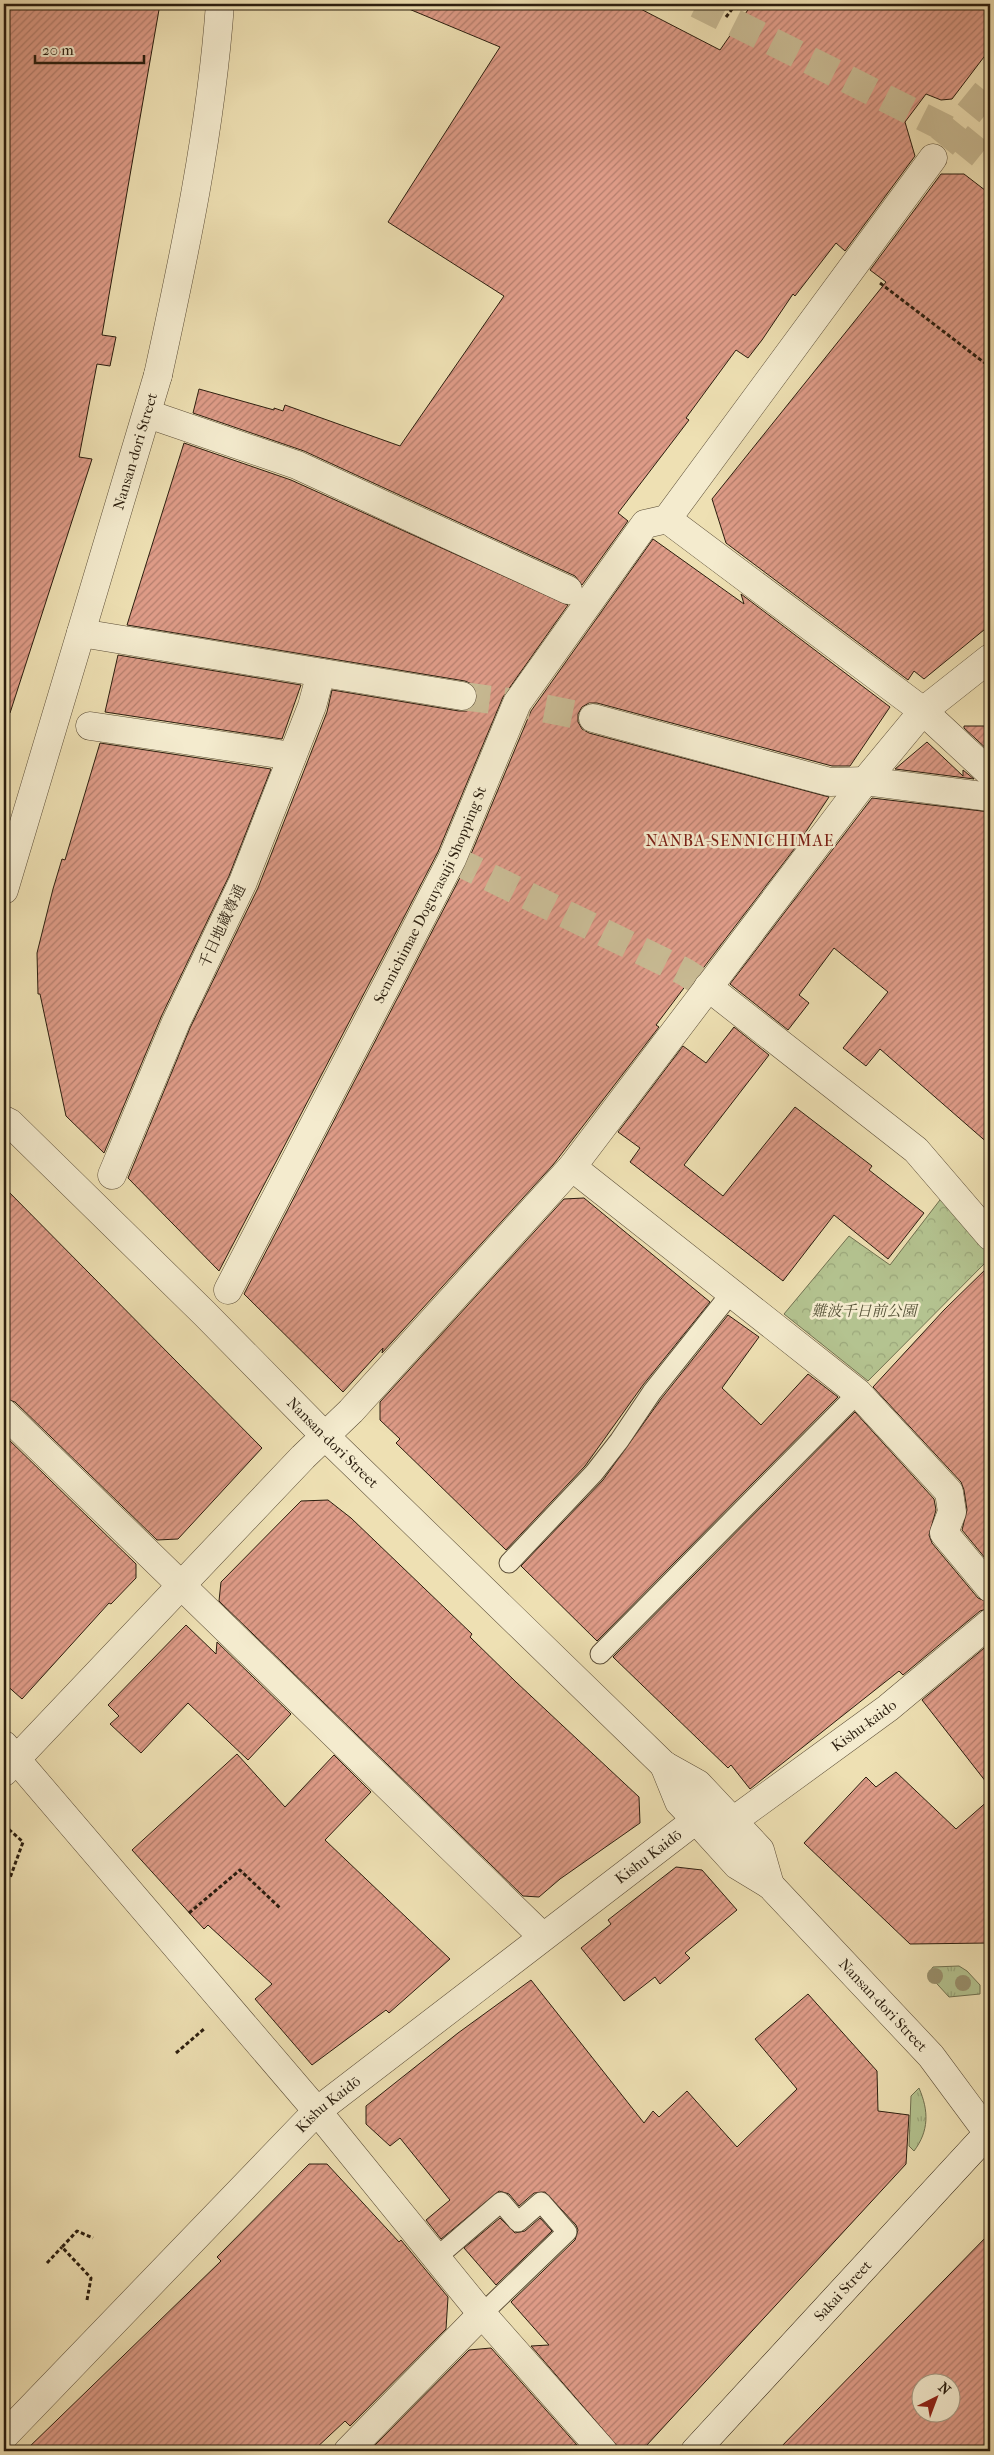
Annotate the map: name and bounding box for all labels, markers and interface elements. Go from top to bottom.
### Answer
scale bar [35,32,144,64]
text: 20 m [42,41,74,59]
street label: Nansan-dori Street [109,390,161,512]
street label: Sennichimae Doguyasuji Shopping St [369,783,491,1007]
district label: NANBA-SENNICHIMAE [645,831,835,850]
street label: 千日地蔵尊通 [195,881,249,971]
park label: 難波千日前公園 [811,1302,919,1320]
street label: Nansan-dori Street [283,1394,383,1492]
street label: Kishu-kaido [828,1696,900,1755]
street label: Kishu Kaidō [612,1825,685,1888]
street label: Nansan-dori Street [835,1955,932,2056]
street label: Kishu Kaidō [292,2072,364,2136]
street label: Sakai Street [810,2256,876,2325]
north arrow [912,2372,962,2422]
text: N [935,2379,954,2399]

